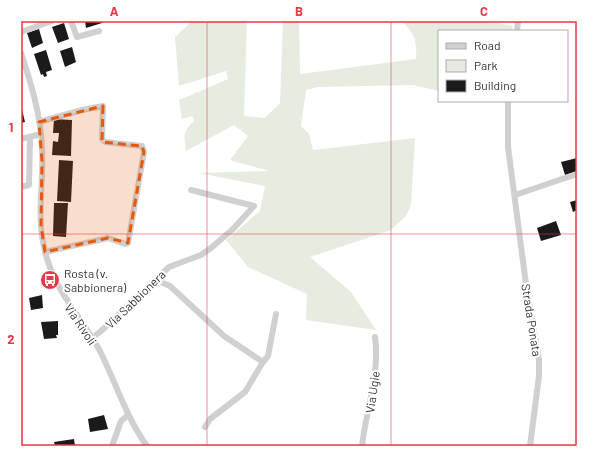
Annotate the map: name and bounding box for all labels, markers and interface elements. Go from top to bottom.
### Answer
text: A [110,3,119,19]
text: B [295,3,303,19]
text: C [480,3,488,19]
legend [438,30,568,102]
text: Road [474,38,501,52]
text: Park [474,58,498,72]
text: Building [474,78,516,92]
text: 1 [9,119,13,135]
place label: Rosta (v. Sabbionera) [64,266,127,294]
street label: Via Sabbionera [102,267,168,331]
bus stop icon: Rosta (v. Sabbionera) [39,269,61,291]
street label: Strada Ponata [519,283,545,357]
street label: Via Rivoli [62,301,100,347]
text: 2 [7,331,15,347]
street label: Via Ugie [362,370,382,414]

